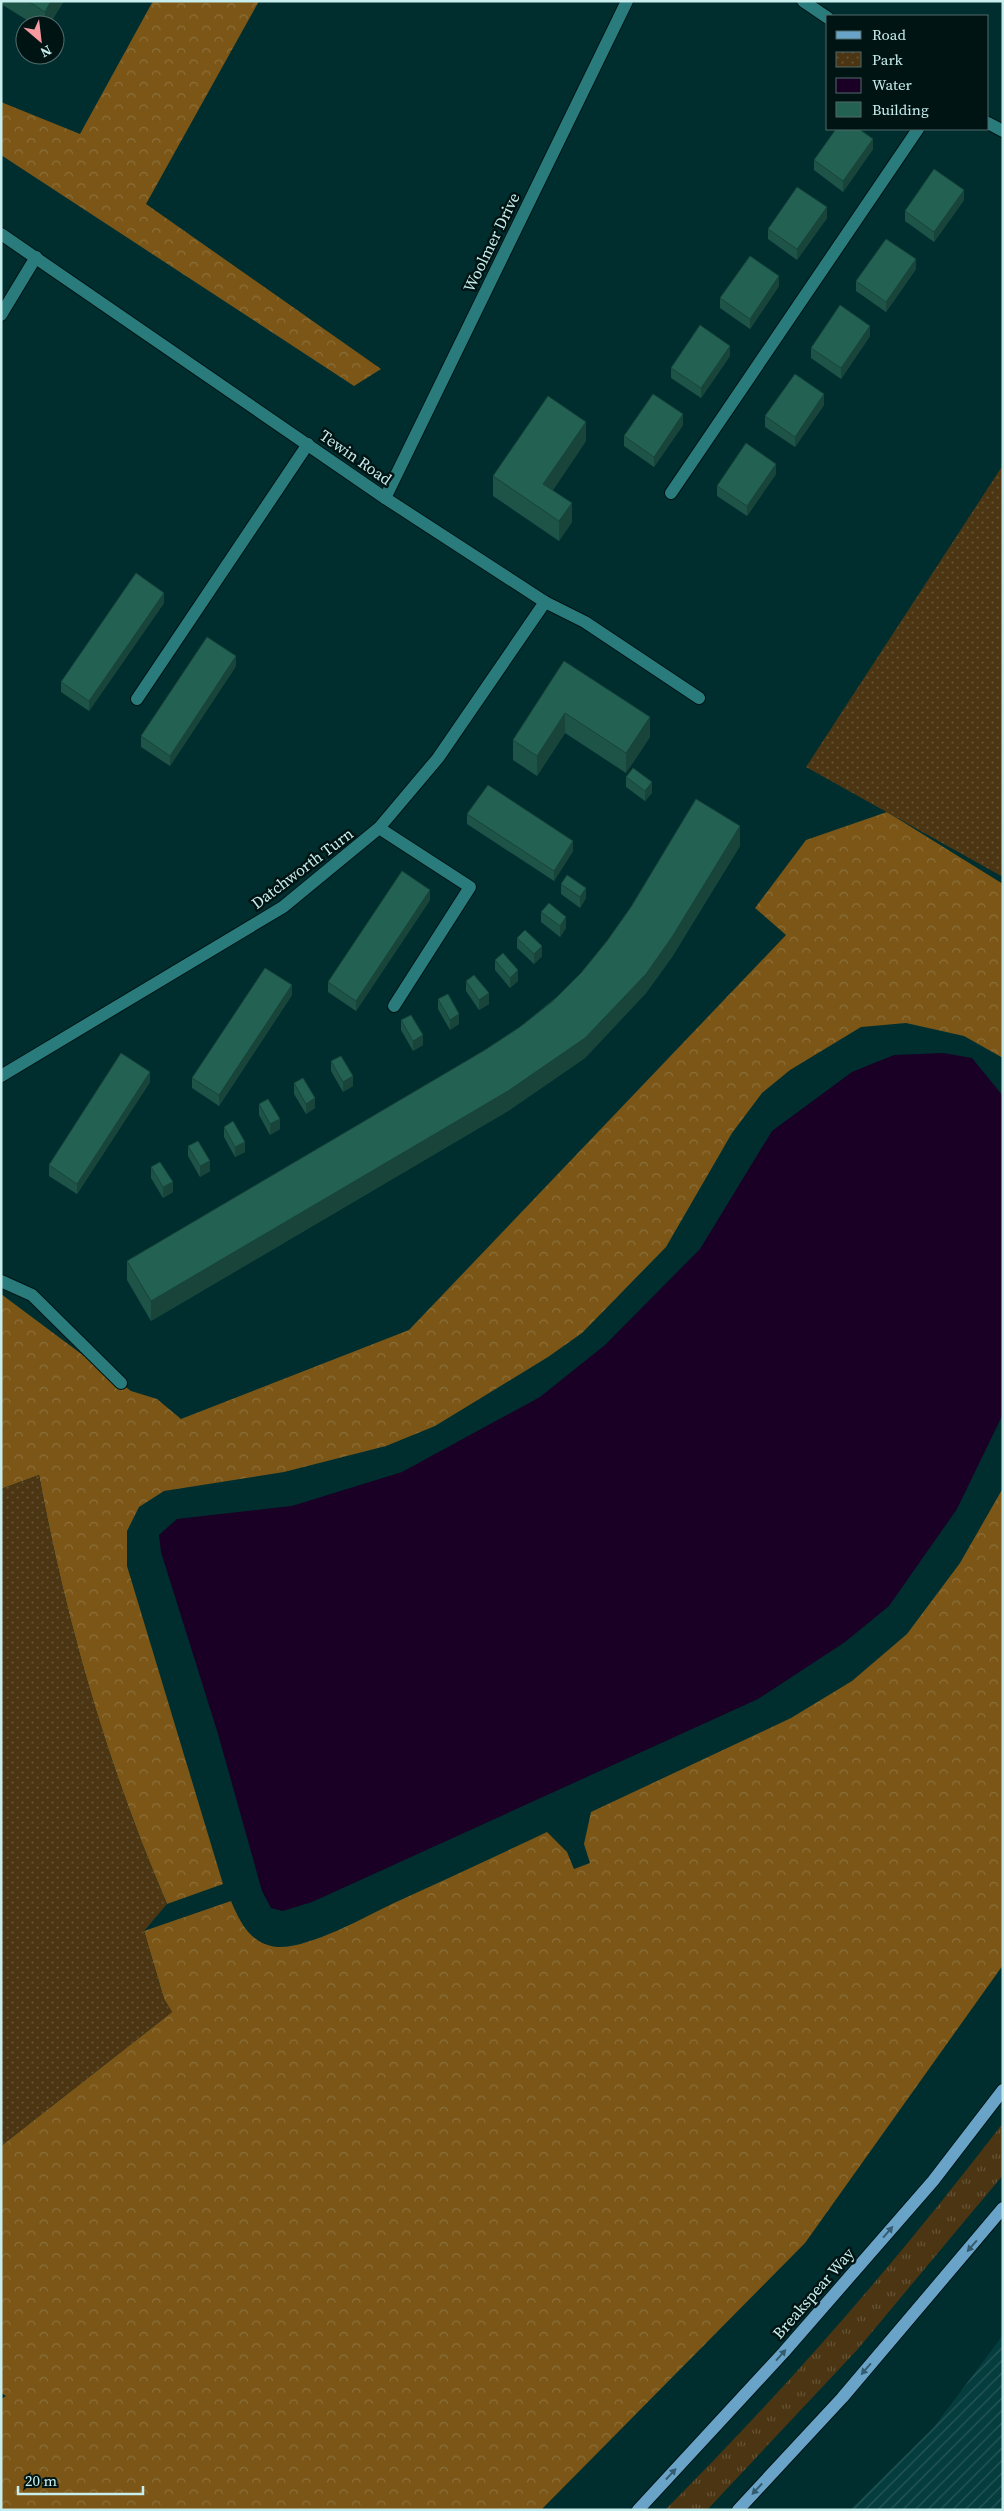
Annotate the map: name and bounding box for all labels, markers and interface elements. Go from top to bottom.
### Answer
north arrow [15,15,65,65]
legend [826,15,989,130]
text: Road [872,24,906,45]
text: N [37,40,55,63]
text: Park [872,49,904,70]
text: Water [872,74,913,95]
text: Building [872,99,929,120]
street label: Woolmer Drive [457,189,525,295]
street label: Tewin Road [316,424,396,490]
street label: Datchworth Turn [246,822,358,914]
one-way arrow [883,2226,894,2239]
one-way arrow [967,2240,978,2252]
street label: Breakspear Way [767,2242,859,2343]
one-way arrow [776,2348,787,2361]
one-way arrow [861,2363,872,2376]
scale bar [18,2464,142,2496]
one-way arrow [665,2468,677,2480]
text: 20 m [25,2470,57,2491]
one-way arrow [751,2483,763,2495]

